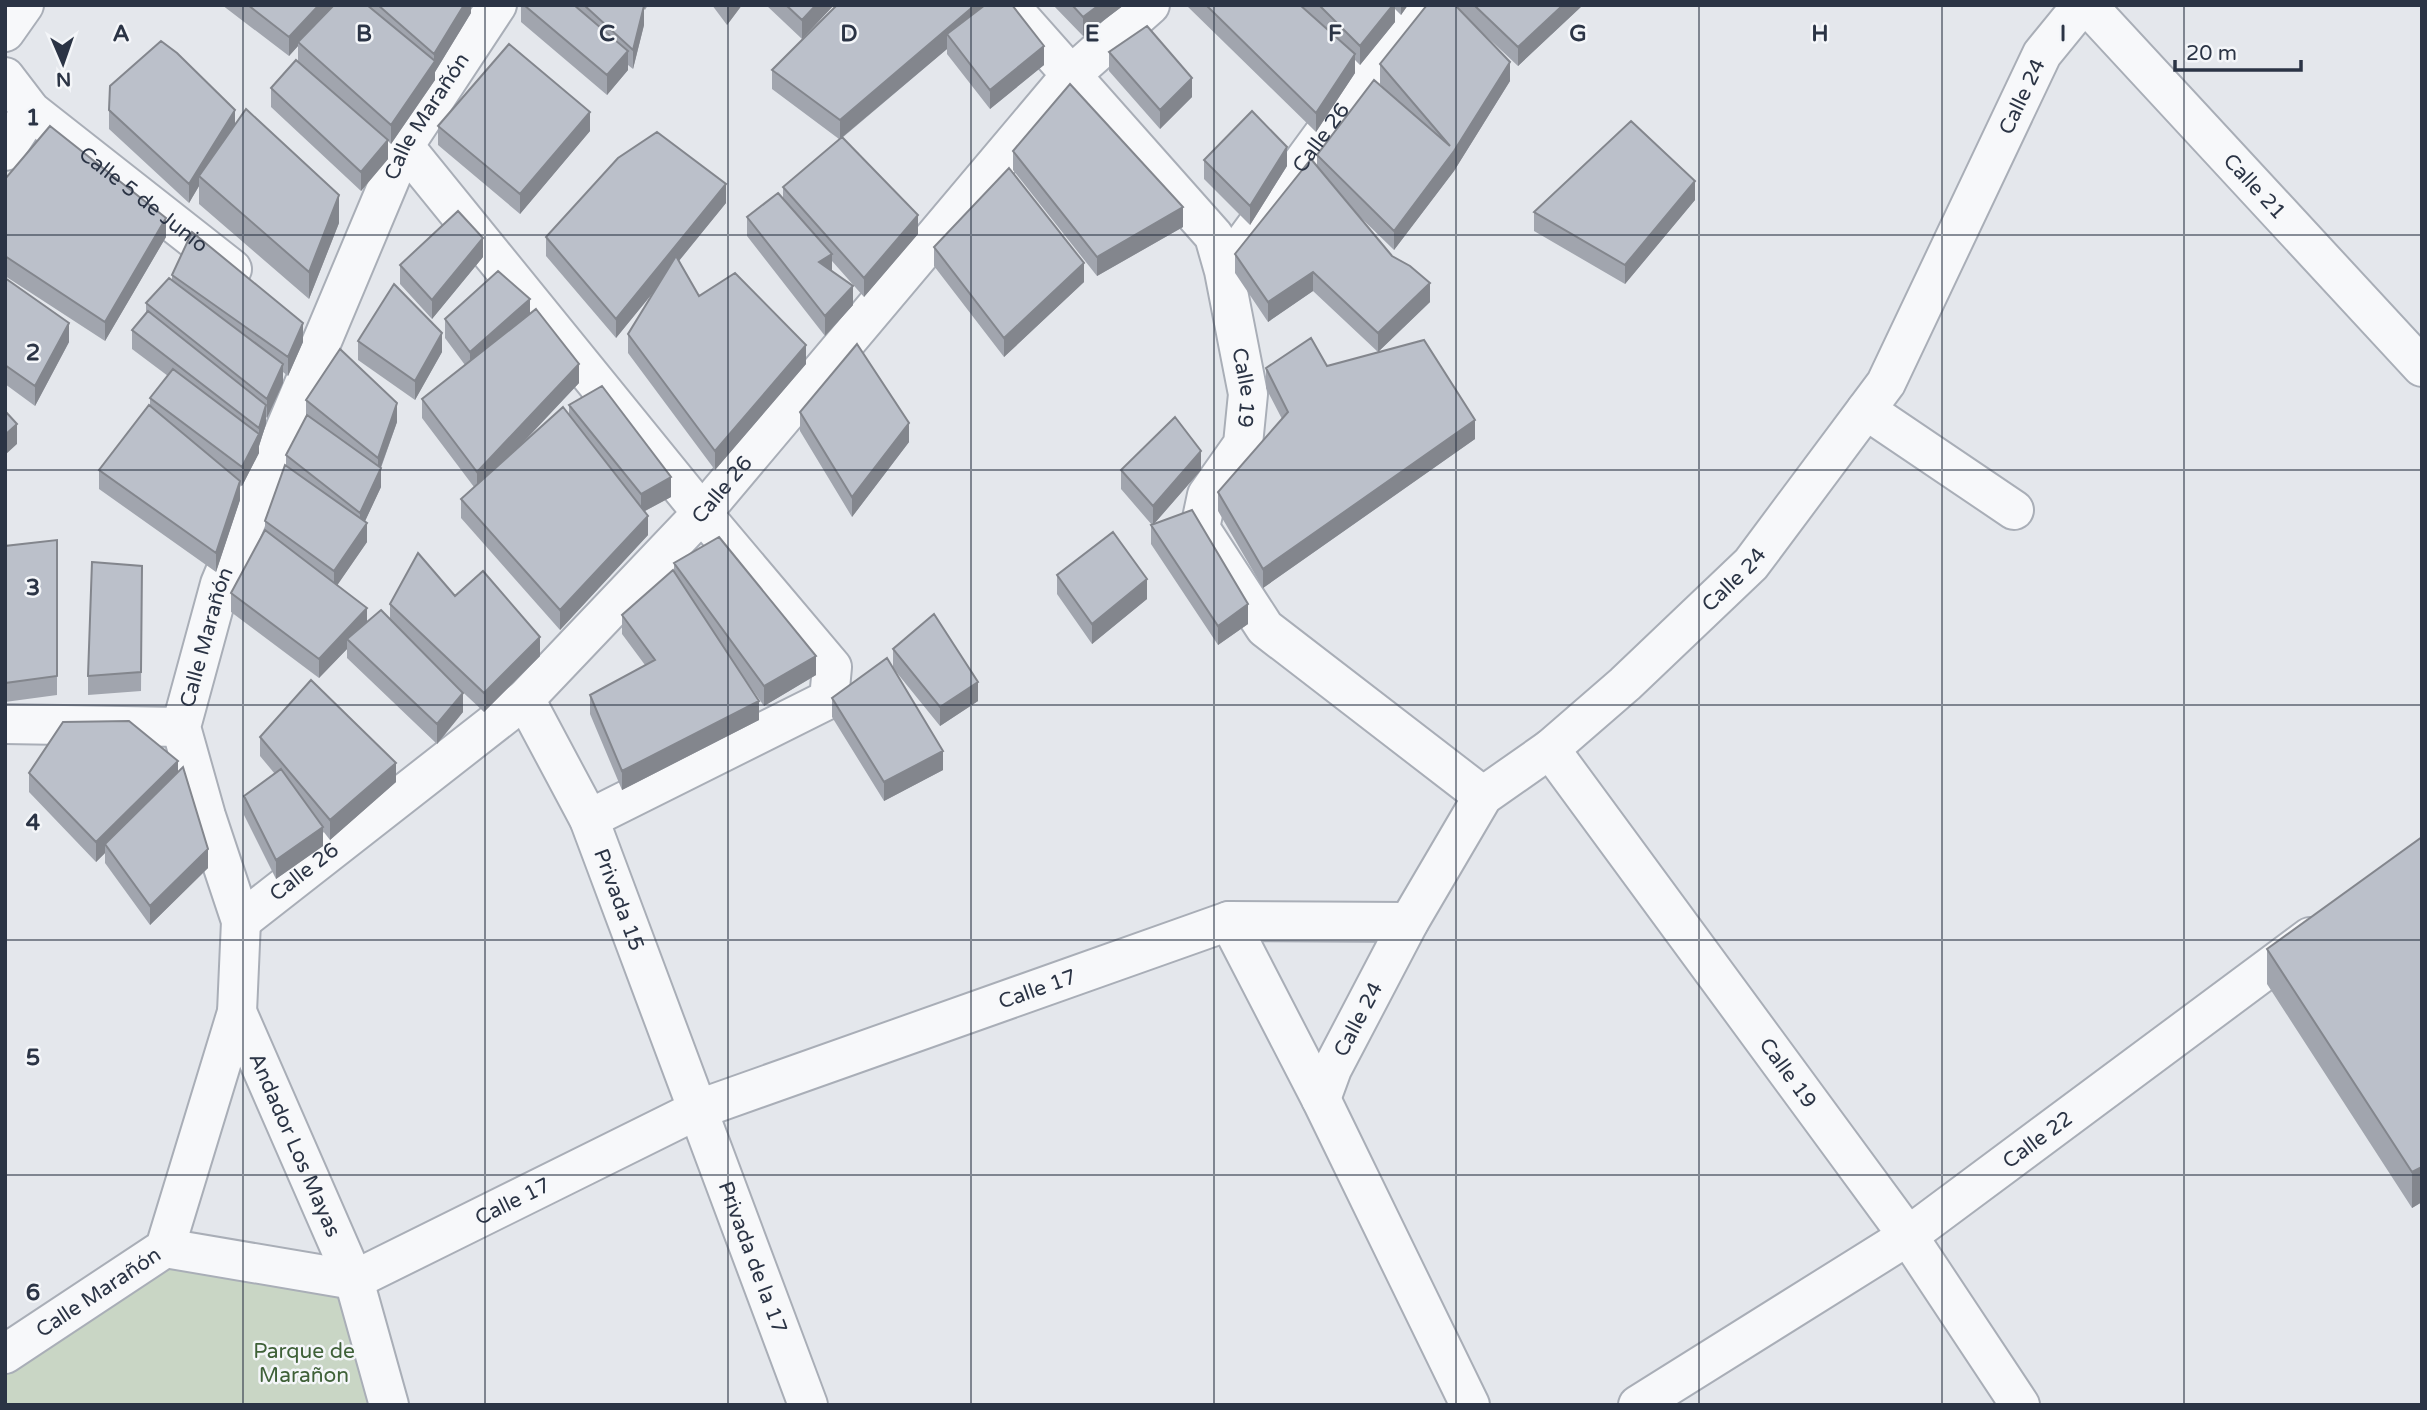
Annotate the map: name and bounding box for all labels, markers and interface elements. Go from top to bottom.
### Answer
text: A [112,20,130,48]
text: B [356,20,372,48]
text: C [599,20,615,48]
text: D [840,20,858,48]
text: E [1085,20,1099,48]
text: F [1328,20,1342,48]
text: G [1569,20,1587,48]
text: H [1811,20,1829,48]
text: I [2060,20,2066,48]
north arrow [28,28,98,98]
scale bar [2175,28,2301,72]
text: 20 m [2186,41,2237,66]
street label: Calle Marañón [379,48,475,184]
street label: Calle 24 [1994,55,2051,138]
text: N [56,68,72,90]
street label: Calle 26 [1287,98,1355,178]
text: 1 [26,104,40,132]
street label: Calle 5 de Junio [74,142,213,258]
street label: Calle 21 [2218,149,2291,225]
text: 2 [26,339,40,367]
street label: Calle 19 [1226,346,1260,429]
street label: Calle 26 [687,451,758,529]
street label: Calle 24 [1697,543,1772,617]
street label: Calle Marañón [175,563,239,710]
text: 3 [26,574,40,602]
text: 4 [26,809,41,837]
street label: Calle 26 [265,837,344,907]
street label: Privada 15 [588,845,649,954]
street label: Calle 17 [995,964,1080,1015]
street label: Calle 24 [1329,978,1388,1061]
street label: Calle 19 [1754,1033,1822,1113]
text: 5 [26,1044,40,1072]
street label: Andador Los Mayas [243,1049,346,1241]
street label: Calle 22 [1998,1106,2078,1174]
street label: Calle 17 [471,1173,554,1231]
street label: Privada de la 17 [713,1178,792,1337]
street label: Calle Marañón [31,1242,166,1343]
text: 6 [26,1279,40,1307]
park label: Parque de Marañon [253,1339,355,1388]

